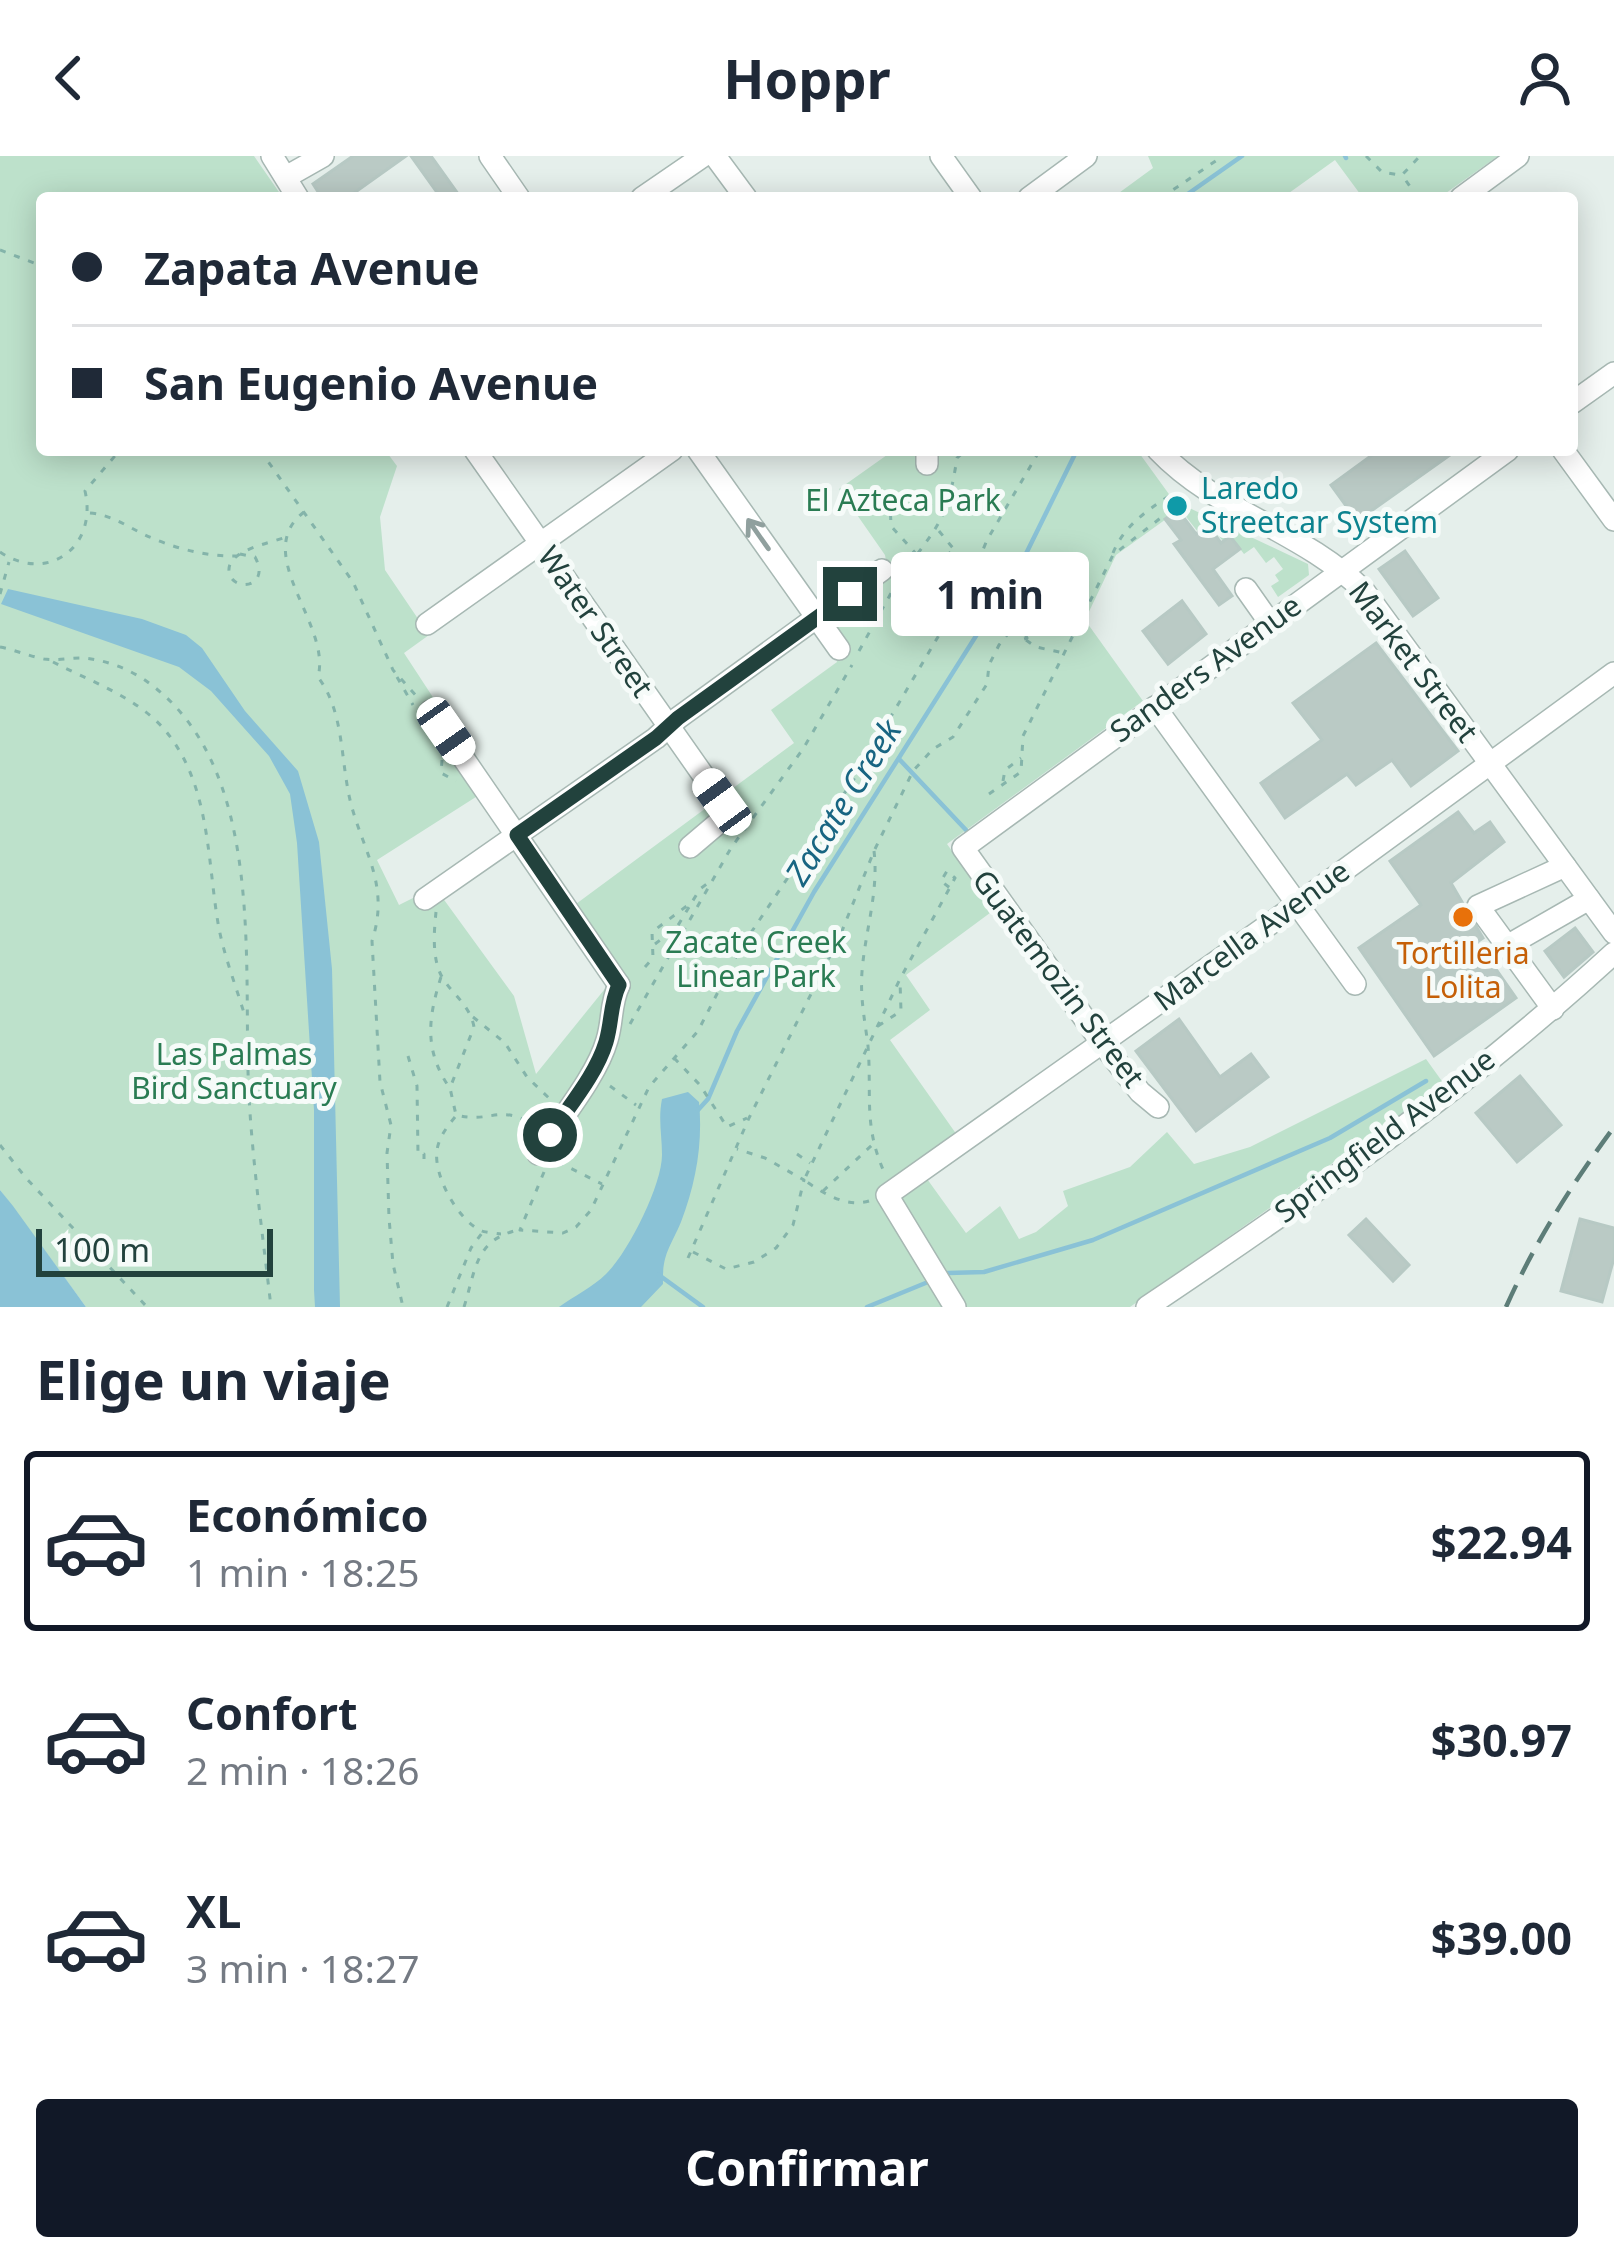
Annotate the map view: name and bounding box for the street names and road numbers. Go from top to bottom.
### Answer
street label: Water Street [529,537,664,705]
street label: Market Street [1340,572,1488,750]
street label: Sanders Avenue [1101,584,1309,751]
street label: Marcella Avenue [1145,850,1357,1020]
street label: Guatemozin Street [964,861,1155,1096]
street label: Springfield Avenue [1265,1038,1503,1231]

